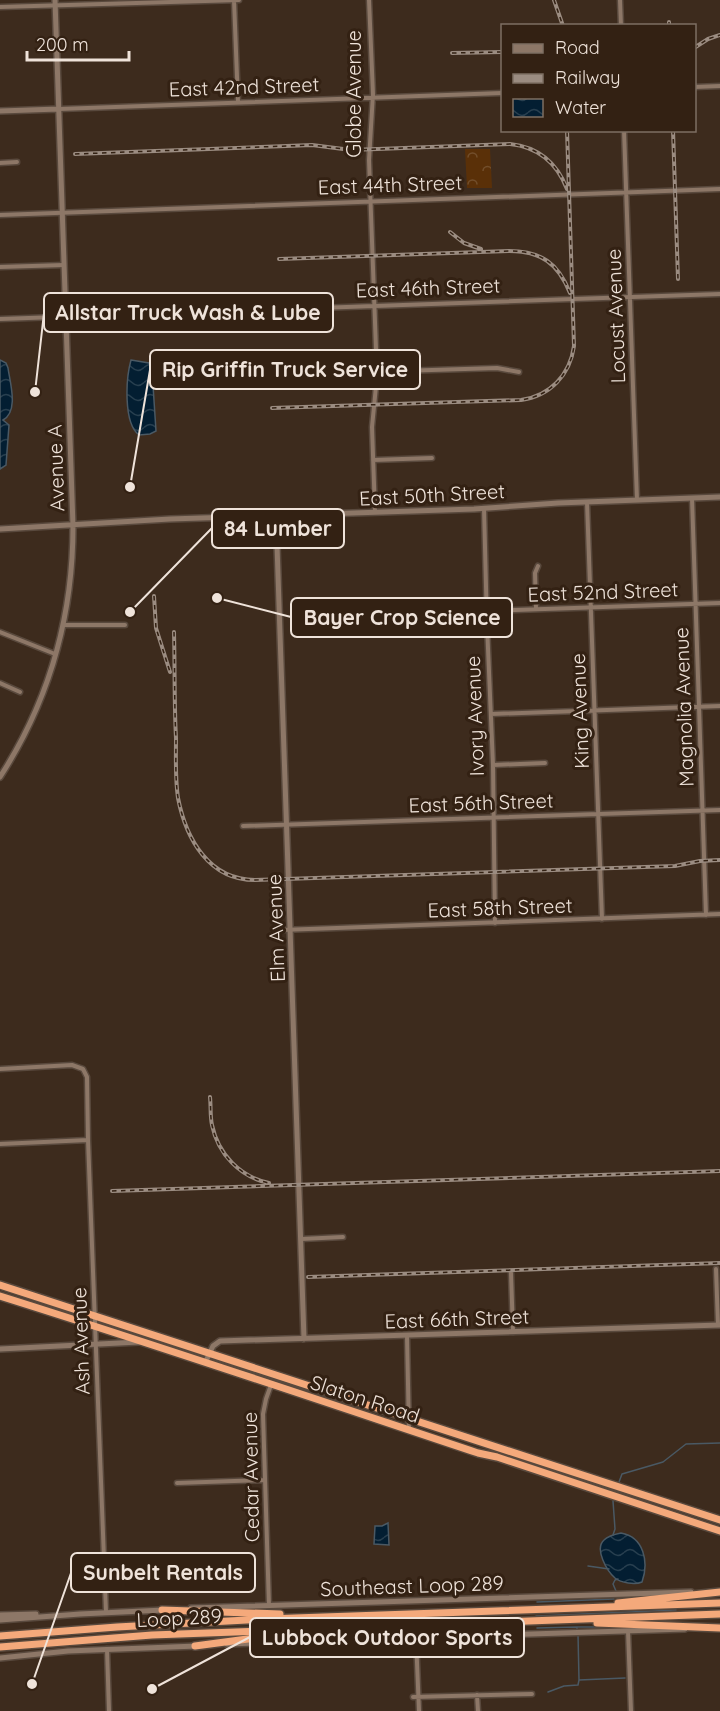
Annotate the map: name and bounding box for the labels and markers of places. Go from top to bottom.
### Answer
callout: Allstar Truck Wash & Lube [44,293,333,332]
callout: Rip Griffin Truck Service [150,350,420,389]
callout: 84 Lumber [212,509,344,548]
callout: Bayer Crop Science [291,598,512,637]
callout: Sunbelt Rentals [71,1553,255,1592]
callout: Lubbock Outdoor Sports [250,1618,524,1657]

